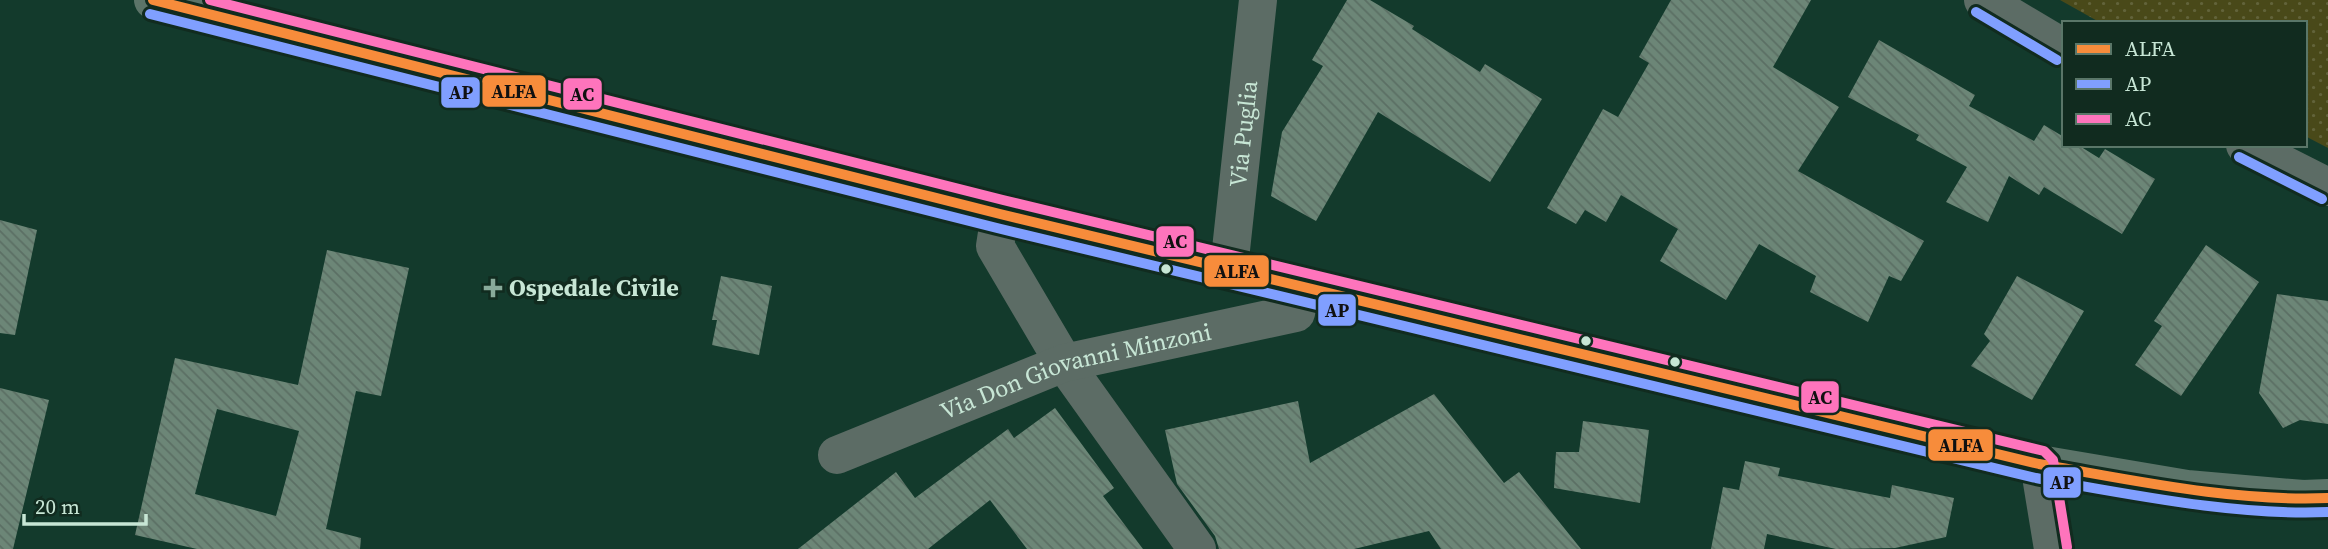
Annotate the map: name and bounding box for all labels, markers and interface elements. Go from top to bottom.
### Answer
legend [2062,21,2307,147]
text: ALFA [2125,34,2175,63]
text: AP [2125,69,2151,98]
line badge: ALFA [481,74,547,108]
line badge: AP [440,76,481,109]
line badge: AC [562,77,603,111]
text: ALFA [491,78,537,104]
street label: Via Puglia [1221,78,1265,189]
text: AP [449,79,474,105]
text: AC [570,81,594,107]
text: AC [2125,104,2151,133]
line badge: AC [1155,225,1195,258]
text: AC [1163,228,1187,254]
line badge: ALFA [1203,254,1270,288]
text: ALFA [1214,258,1260,284]
unlabelled marker [1159,262,1173,276]
place label: Ospedale Civile [509,271,679,304]
marker: Ospedale Civile [483,278,503,298]
line badge: AP [1317,293,1357,327]
text: AP [1325,297,1350,323]
street label: Via Don Giovanni Minzoni [935,315,1214,427]
unlabelled marker [1579,334,1593,348]
unlabelled marker [1668,355,1682,369]
line badge: AC [1800,380,1840,414]
text: AC [1808,384,1832,410]
line badge: ALFA [1927,428,1994,462]
text: ALFA [1938,432,1984,458]
line badge: AP [2042,466,2082,499]
text: AP [2050,469,2075,495]
scale bar [24,482,147,526]
text: 20 m [35,492,80,521]

